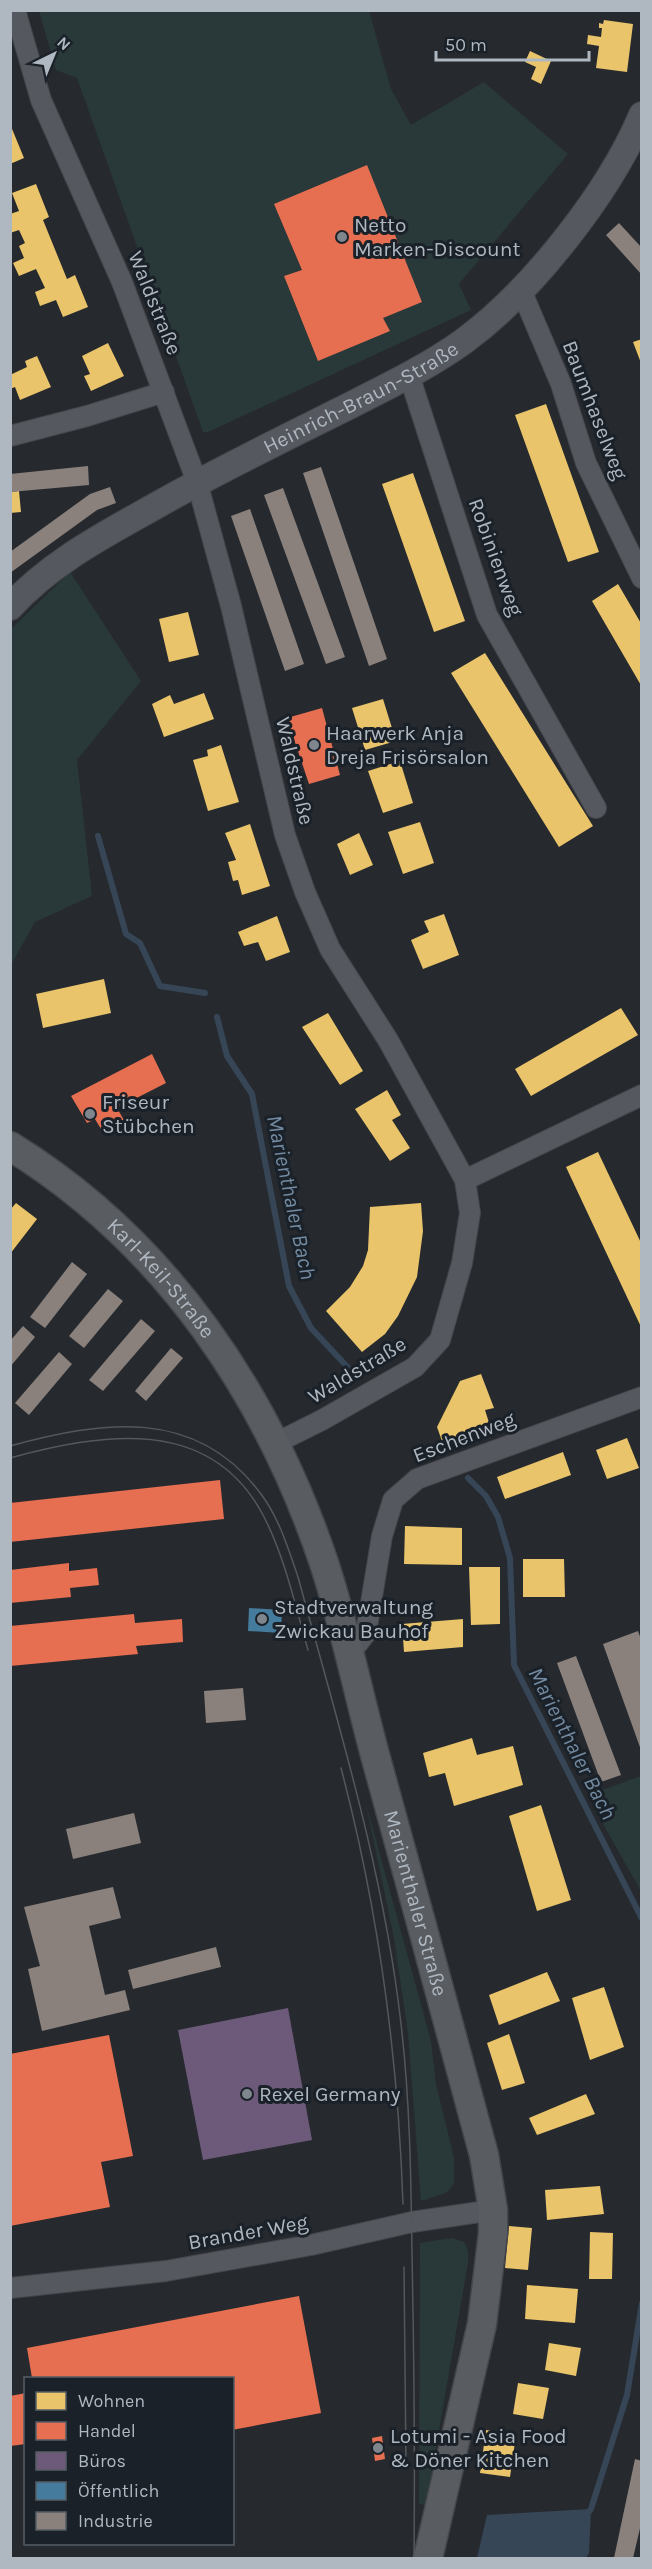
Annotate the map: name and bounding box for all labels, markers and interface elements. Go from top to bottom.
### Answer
north arrow [24,24,84,84]
scale bar [436,24,589,62]
text: N [53,33,75,54]
text: 50 m [445,34,487,56]
place label: Netto Marken-Discount [354,213,520,261]
marker: Netto Marken-Discount [335,230,349,244]
street label: Waldstraße [123,248,187,358]
street label: Heinrich-Braun-Straße [259,337,463,459]
street label: Baumhaselweg [557,337,633,483]
street label: Robinienweg [464,495,528,619]
street label: Waldstraße [271,715,319,827]
place label: Haarwerk Anja Dreja Frisörsalon [326,721,489,769]
marker: Haarwerk Anja Dreja Frisörsalon [307,738,321,752]
place label: Friseur Stübchen [102,1090,195,1138]
marker: Friseur Stübchen [83,1107,97,1121]
water label: Marienthaler Bach [261,1113,321,1282]
street label: Karl-Keil-Straße [102,1213,220,1343]
street label: Waldstraße [304,1331,410,1409]
street label: Eschenweg [409,1406,519,1467]
place label: Stadtverwaltung Zwickau Bauhof [274,1595,433,1643]
marker: Stadtverwaltung Zwickau Bauhof [255,1612,269,1626]
water label: Marienthaler Bach [523,1663,622,1824]
street label: Marienthaler Straße [379,1807,452,1999]
place label: Rexel Germany [259,2082,401,2106]
marker: Rexel Germany [240,2087,254,2101]
street label: Brander Weg [186,2210,310,2254]
legend [24,2377,234,2545]
text: Wohnen [78,2390,145,2412]
text: Handel [78,2420,136,2442]
place label: Lotumi - Asia Food & Döner Kitchen [390,2424,567,2472]
marker: Lotumi - Asia Food & Döner Kitchen [371,2441,385,2455]
text: Büros [78,2450,126,2472]
text: Öffentlich [78,2480,159,2502]
text: Industrie [78,2510,153,2532]

